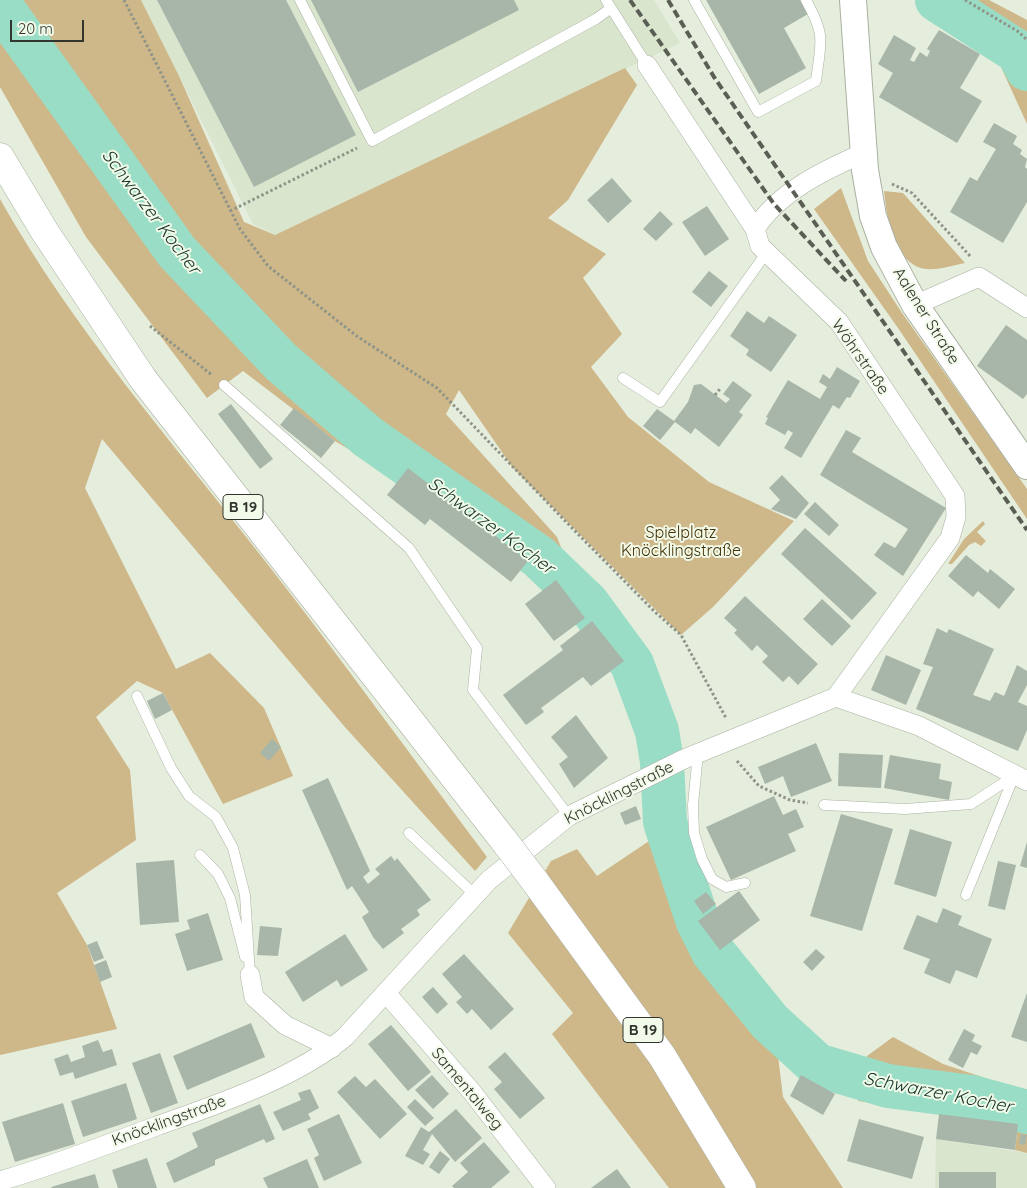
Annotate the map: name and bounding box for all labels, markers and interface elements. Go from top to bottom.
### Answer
scale bar [12,10,86,42]
text: 20 m [18,19,53,38]
water label: Schwarzer Kocher [97,145,205,279]
street label: Aalener Straße [889,264,963,368]
street label: Wöhrstraße [827,316,893,398]
water label: Schwarzer Kocher [424,473,558,579]
road number: B 19 [223,494,263,520]
park label: Spielplatz Knöcklingstraße [621,523,741,561]
street label: Knöcklingstraße [561,757,677,829]
road number: B 19 [623,1018,663,1042]
street label: Samentalweg [427,1044,507,1134]
water label: Schwarzer Kocher [862,1068,1014,1118]
street label: Knöcklingstraße [109,1091,229,1151]

